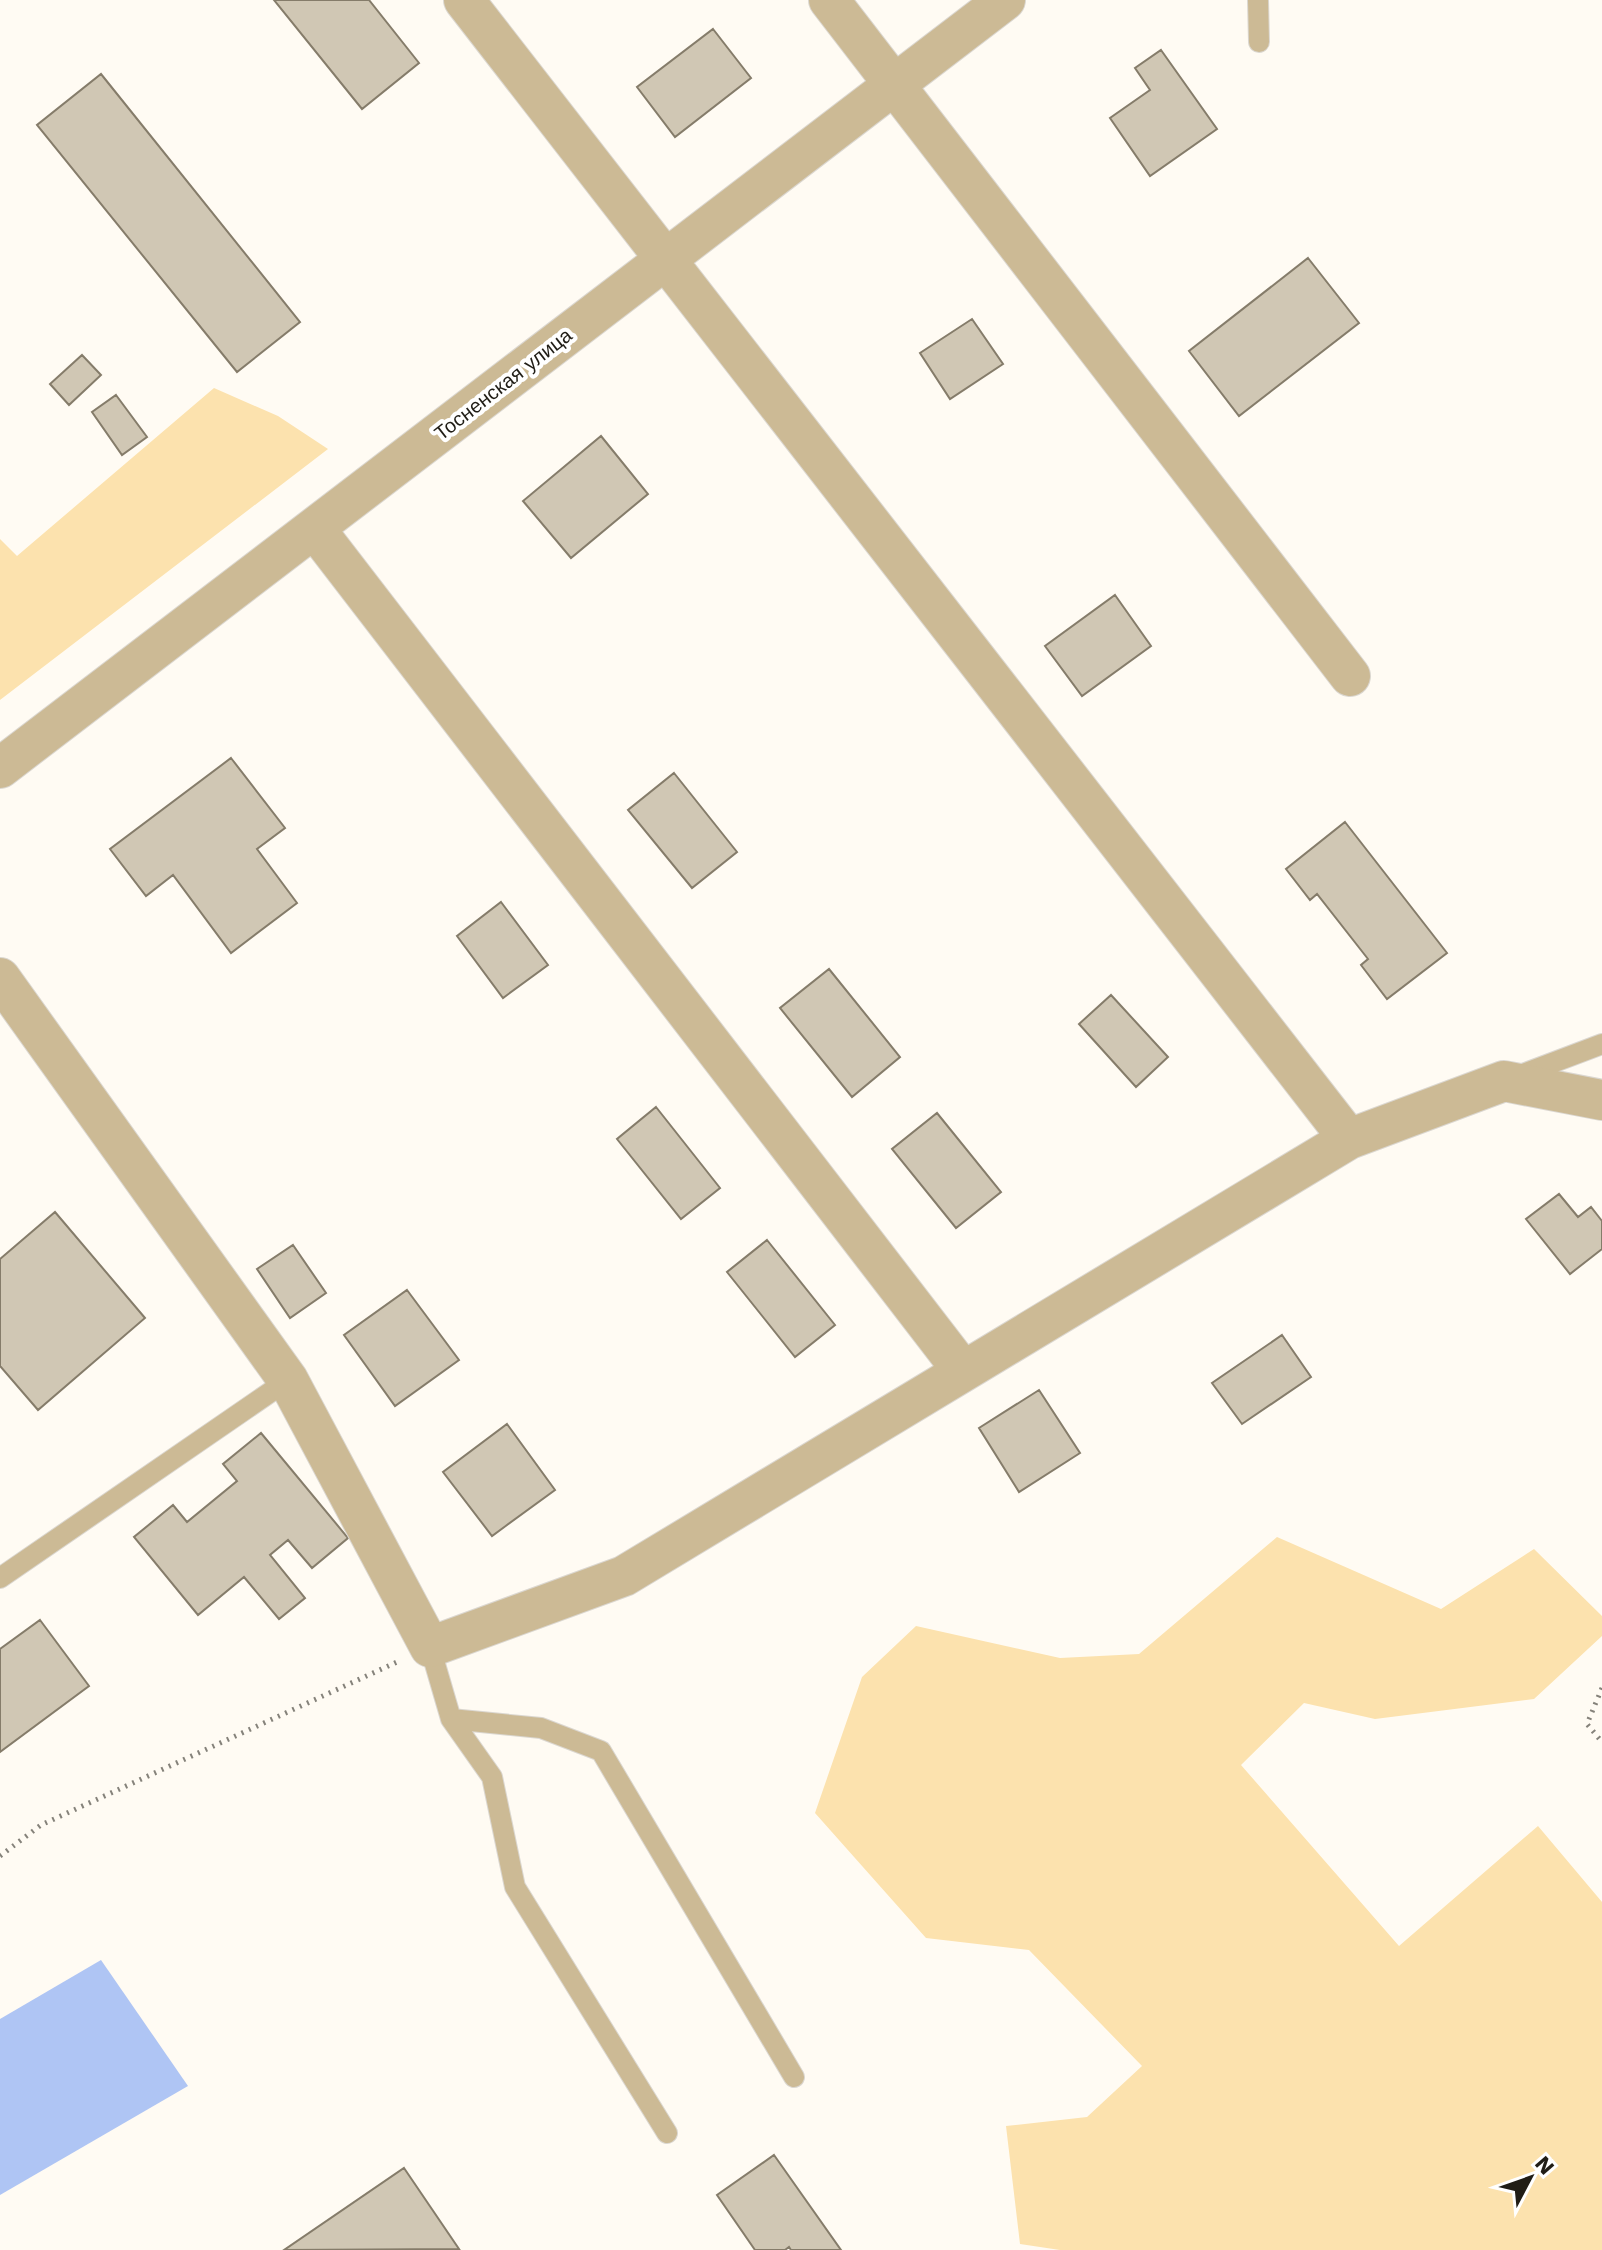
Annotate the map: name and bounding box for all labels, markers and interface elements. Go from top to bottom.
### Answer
street label: Тосненская улица [429,322,577,445]
north arrow [1490,2138,1570,2218]
text: N [1530,2151,1560,2180]

